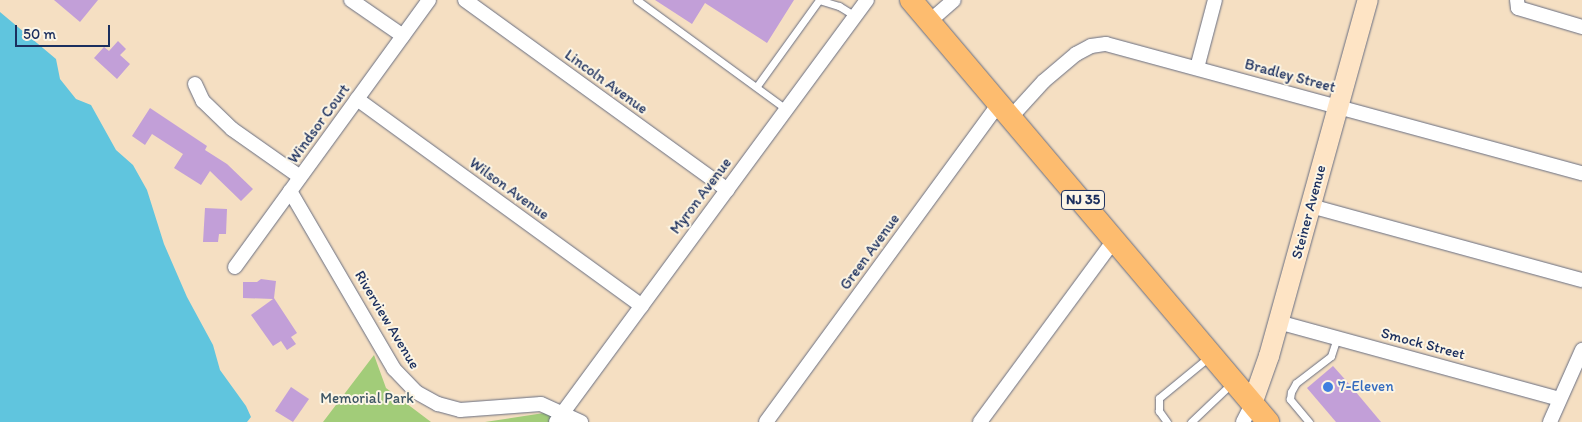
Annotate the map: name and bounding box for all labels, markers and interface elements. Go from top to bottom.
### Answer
scale bar [18,15,112,47]
text: 50 m [23,25,56,43]
street label: Lincoln Avenue [561,46,651,118]
street label: Bradley Street [1243,55,1337,97]
street label: Windsor Court [284,81,354,167]
street label: Wilson Avenue [466,154,552,224]
street label: Myron Avenue [666,154,736,238]
street label: Steiner Avenue [1288,163,1330,261]
road number: NJ 35 [1060,188,1106,212]
street label: Green Avenue [837,211,903,293]
street label: Riverview Avenue [351,268,423,372]
street label: Smock Street [1379,324,1467,364]
place label: 7-Eleven [1338,378,1394,396]
marker: 7-Eleven [1322,381,1334,393]
park label: Memorial Park [320,390,414,408]

